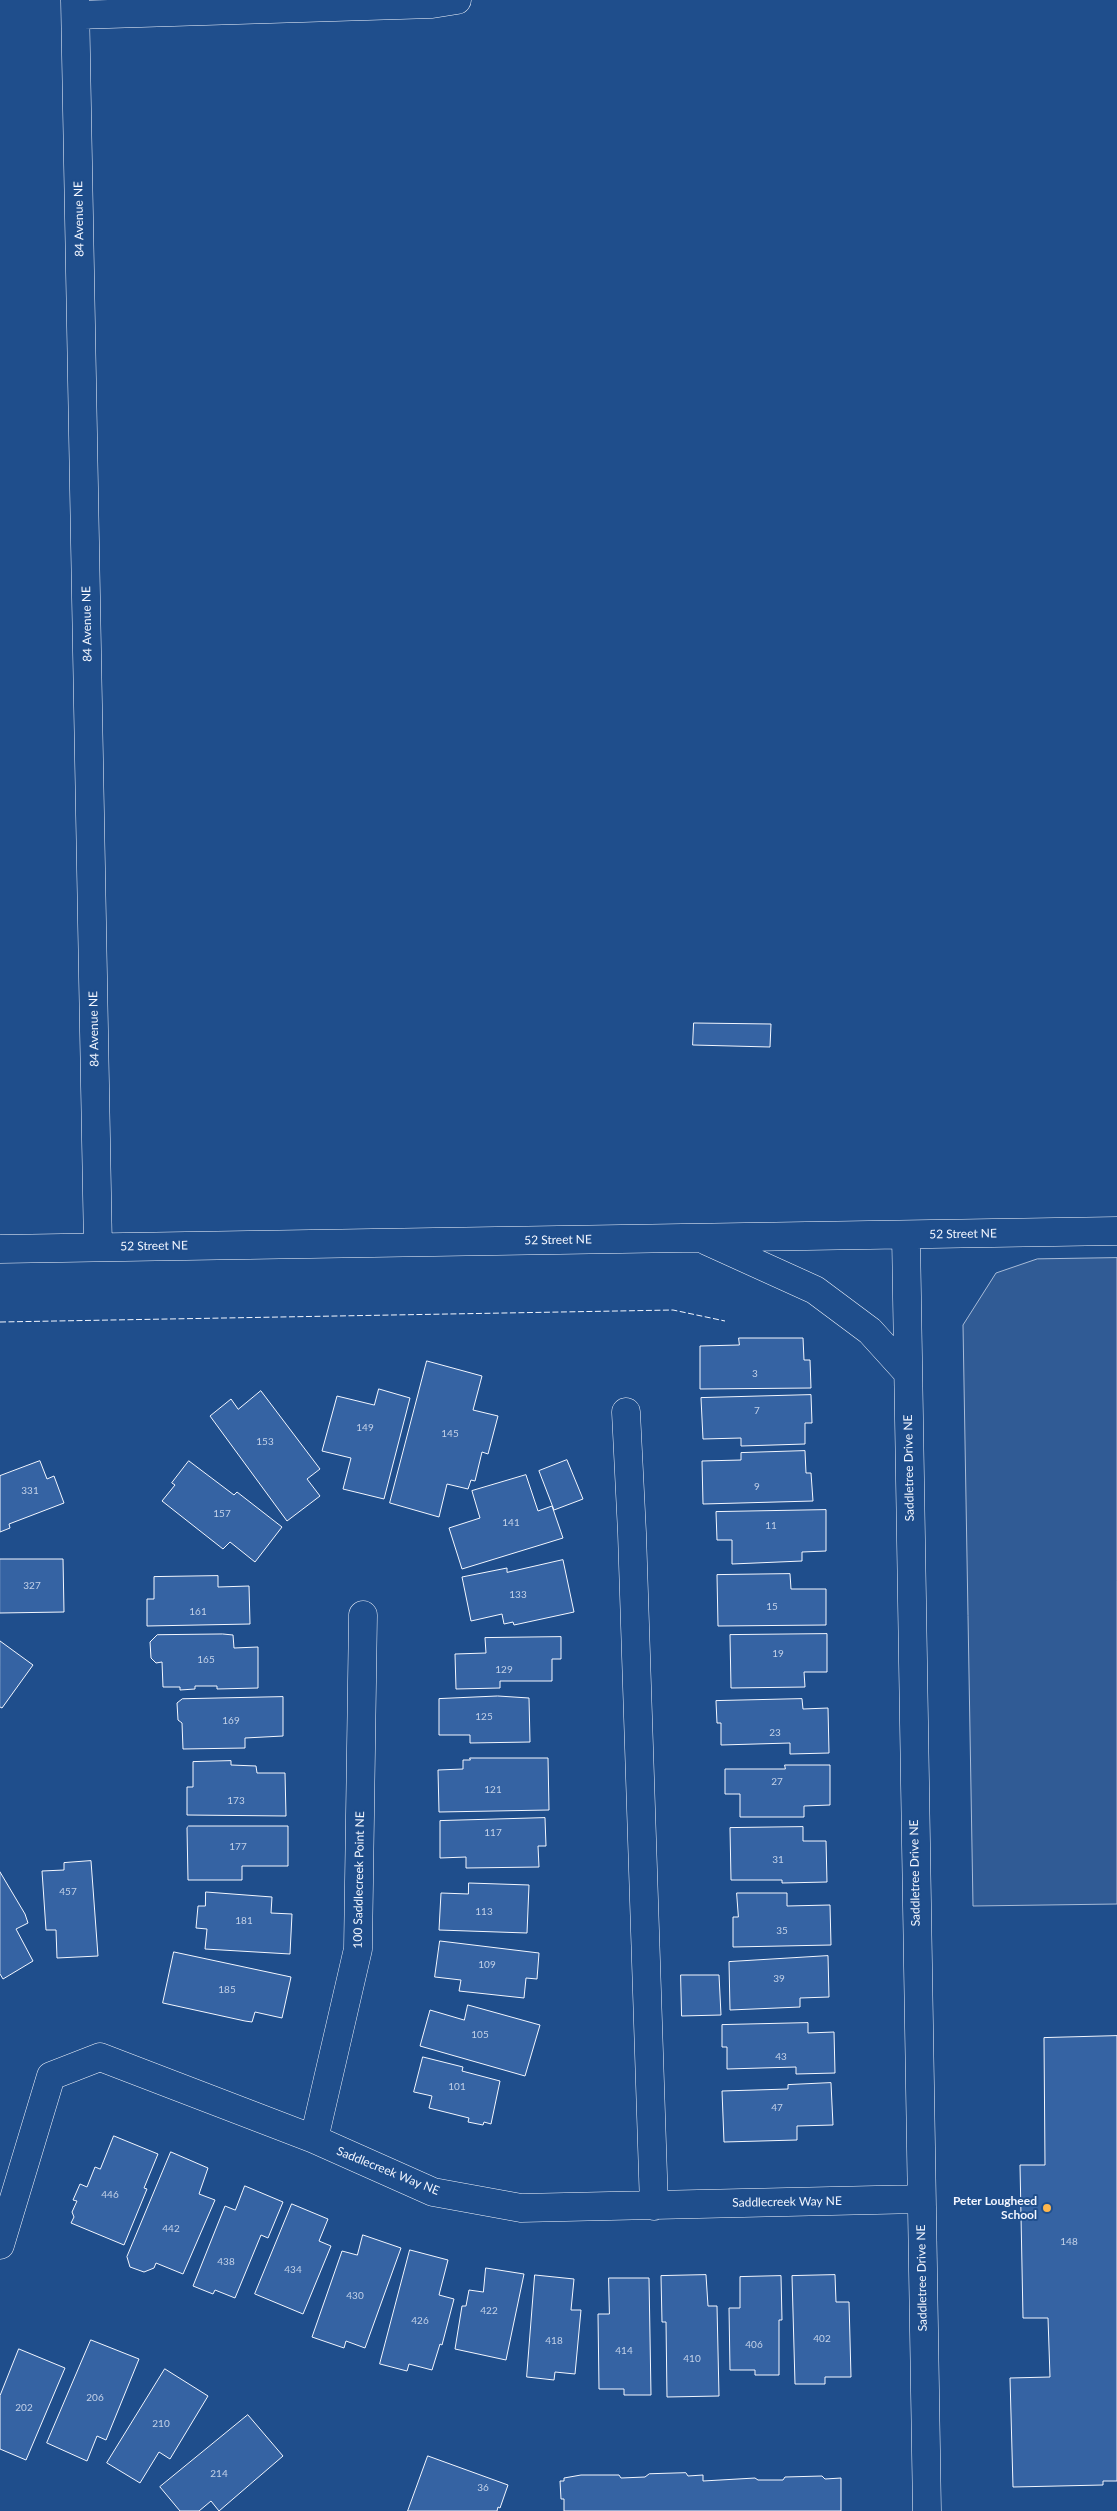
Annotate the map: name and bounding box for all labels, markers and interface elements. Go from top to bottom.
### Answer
street label: 84 Avenue NE [71,181,87,257]
street label: 84 Avenue NE [79,586,95,662]
street label: 84 Avenue NE [86,991,102,1067]
street label: 52 Street NE [929,1226,997,1242]
street label: 52 Street NE [524,1232,592,1248]
street label: 52 Street NE [120,1238,188,1254]
house number: 3 [752,1368,758,1380]
house number: 7 [754,1405,760,1417]
street label: Saddletree Drive NE [901,1414,917,1522]
house number: 149 [356,1422,374,1434]
house number: 145 [441,1428,459,1440]
house number: 153 [256,1436,274,1448]
house number: 9 [754,1481,760,1493]
house number: 331 [21,1485,39,1497]
house number: 157 [213,1508,231,1520]
house number: 141 [502,1517,520,1529]
house number: 11 [765,1520,777,1532]
house number: 327 [23,1580,41,1592]
house number: 133 [509,1589,527,1601]
house number: 15 [766,1601,778,1613]
house number: 161 [189,1606,207,1618]
house number: 19 [772,1648,784,1660]
house number: 165 [197,1654,215,1666]
house number: 129 [495,1664,513,1676]
house number: 125 [475,1711,493,1723]
house number: 169 [222,1715,240,1727]
house number: 23 [769,1727,781,1739]
house number: 27 [771,1776,783,1788]
house number: 121 [484,1784,502,1796]
house number: 173 [227,1795,245,1807]
street label: 100 Saddlecreek Point NE [351,1811,367,1949]
street label: Saddletree Drive NE [907,1819,923,1927]
house number: 117 [484,1827,502,1839]
house number: 177 [229,1841,247,1853]
house number: 31 [772,1854,784,1866]
house number: 457 [59,1886,77,1898]
house number: 113 [475,1906,493,1918]
house number: 181 [235,1915,253,1927]
house number: 35 [776,1925,788,1937]
house number: 109 [478,1959,496,1971]
house number: 39 [773,1973,785,1985]
house number: 185 [218,1984,236,1996]
house number: 105 [471,2029,489,2041]
house number: 43 [775,2051,787,2063]
house number: 101 [448,2081,466,2093]
house number: 47 [771,2102,783,2114]
street label: Saddlecreek Way NE [334,2144,442,2198]
house number: 446 [101,2189,119,2201]
street label: Saddlecreek Way NE [732,2194,842,2210]
place label: Peter Lougheed School [953,2194,1037,2222]
marker: Peter Lougheed School [1041,2202,1053,2214]
house number: 442 [162,2223,180,2235]
street label: Saddletree Drive NE [914,2224,930,2332]
house number: 148 [1060,2236,1078,2248]
house number: 438 [217,2256,235,2268]
house number: 434 [284,2264,302,2276]
house number: 430 [346,2290,364,2302]
house number: 422 [480,2305,498,2317]
house number: 426 [411,2315,429,2327]
house number: 402 [813,2333,831,2345]
house number: 418 [545,2335,563,2347]
house number: 406 [745,2339,763,2351]
house number: 414 [615,2345,633,2357]
house number: 410 [683,2353,701,2365]
house number: 206 [86,2392,104,2404]
house number: 202 [15,2402,33,2414]
house number: 210 [152,2418,170,2430]
house number: 214 [210,2468,228,2480]
house number: 36 [477,2482,489,2494]

